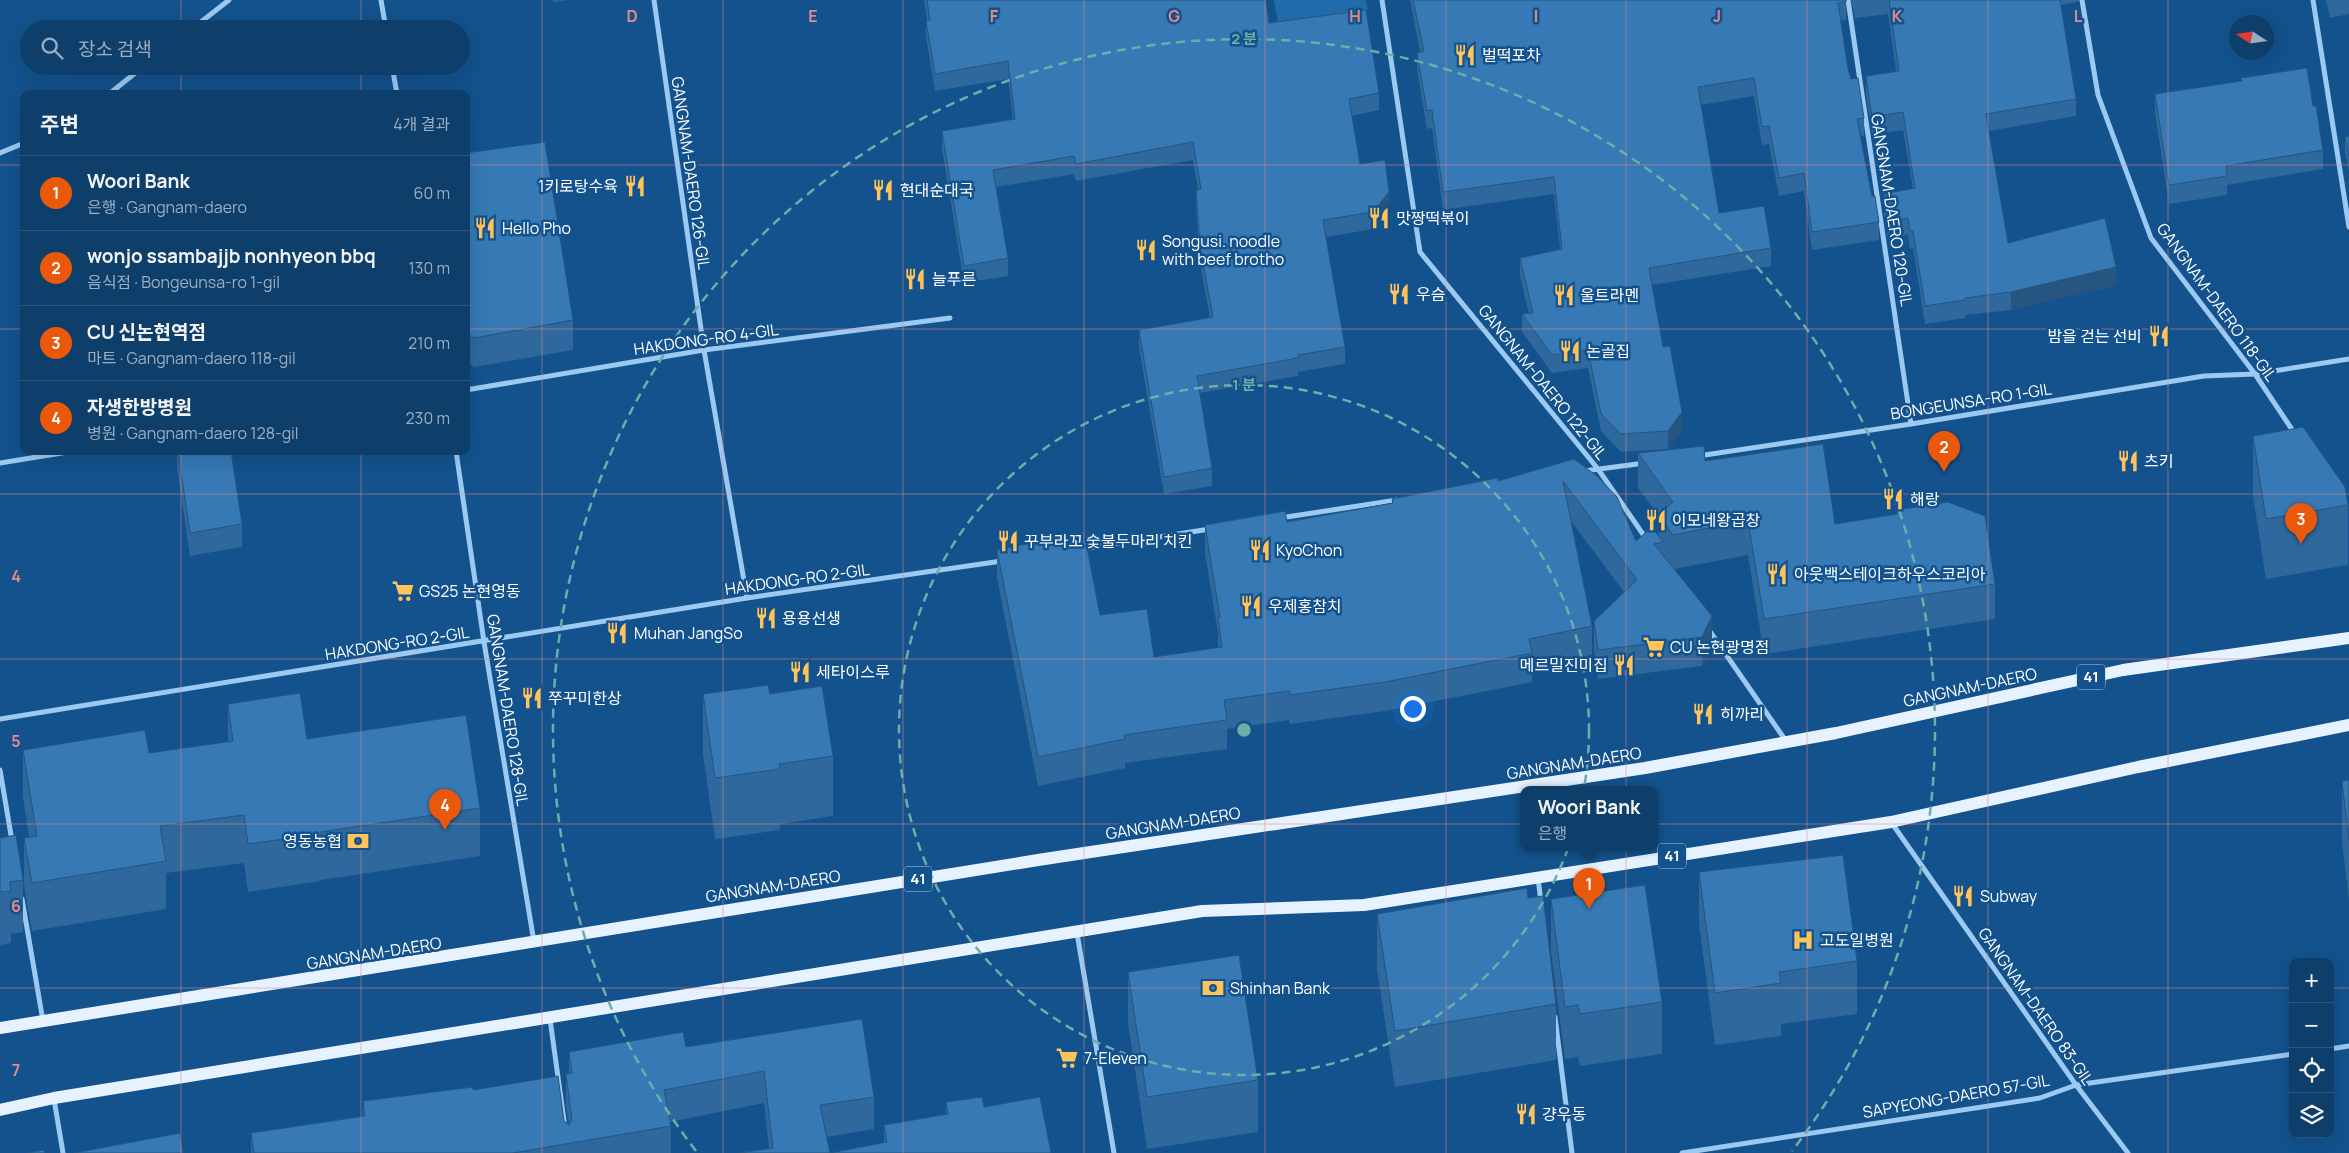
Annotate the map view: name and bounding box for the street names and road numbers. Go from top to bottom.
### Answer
street label: GANGNAM-DAERO 126-GIL [667,75,715,271]
street label: GANGNAM-DAERO 120-GIL [1866,112,1918,308]
street label: GANGNAM-DAERO 118-GIL [2152,218,2282,386]
street label: GANGNAM-DAERO 122-GIL [1474,300,1612,464]
street label: HAKDONG-RO 4-GIL [632,318,780,360]
street label: BONGEUNSA-RO 1-GIL [1889,377,2053,425]
street label: HAKDONG-RO 2-GIL [723,558,871,600]
street label: GANGNAM-DAERO 128-GIL [482,613,534,807]
street label: HAKDONG-RO 2-GIL [323,621,471,665]
street label: GANGNAM-DAERO [1901,662,2039,712]
road number: 41 [2077,664,2105,690]
street label: GANGNAM-DAERO [1505,741,1643,784]
street label: GANGNAM-DAERO [1104,801,1242,844]
road number: 41 [1658,844,1686,868]
street label: GANGNAM-DAERO [704,864,842,907]
road number: 41 [904,866,932,892]
street label: GANGNAM-DAERO 83-GIL [1973,923,2099,1089]
street label: GANGNAM-DAERO [305,931,443,974]
street label: SAPYEONG-DAERO 57-GIL [1861,1069,2051,1123]

